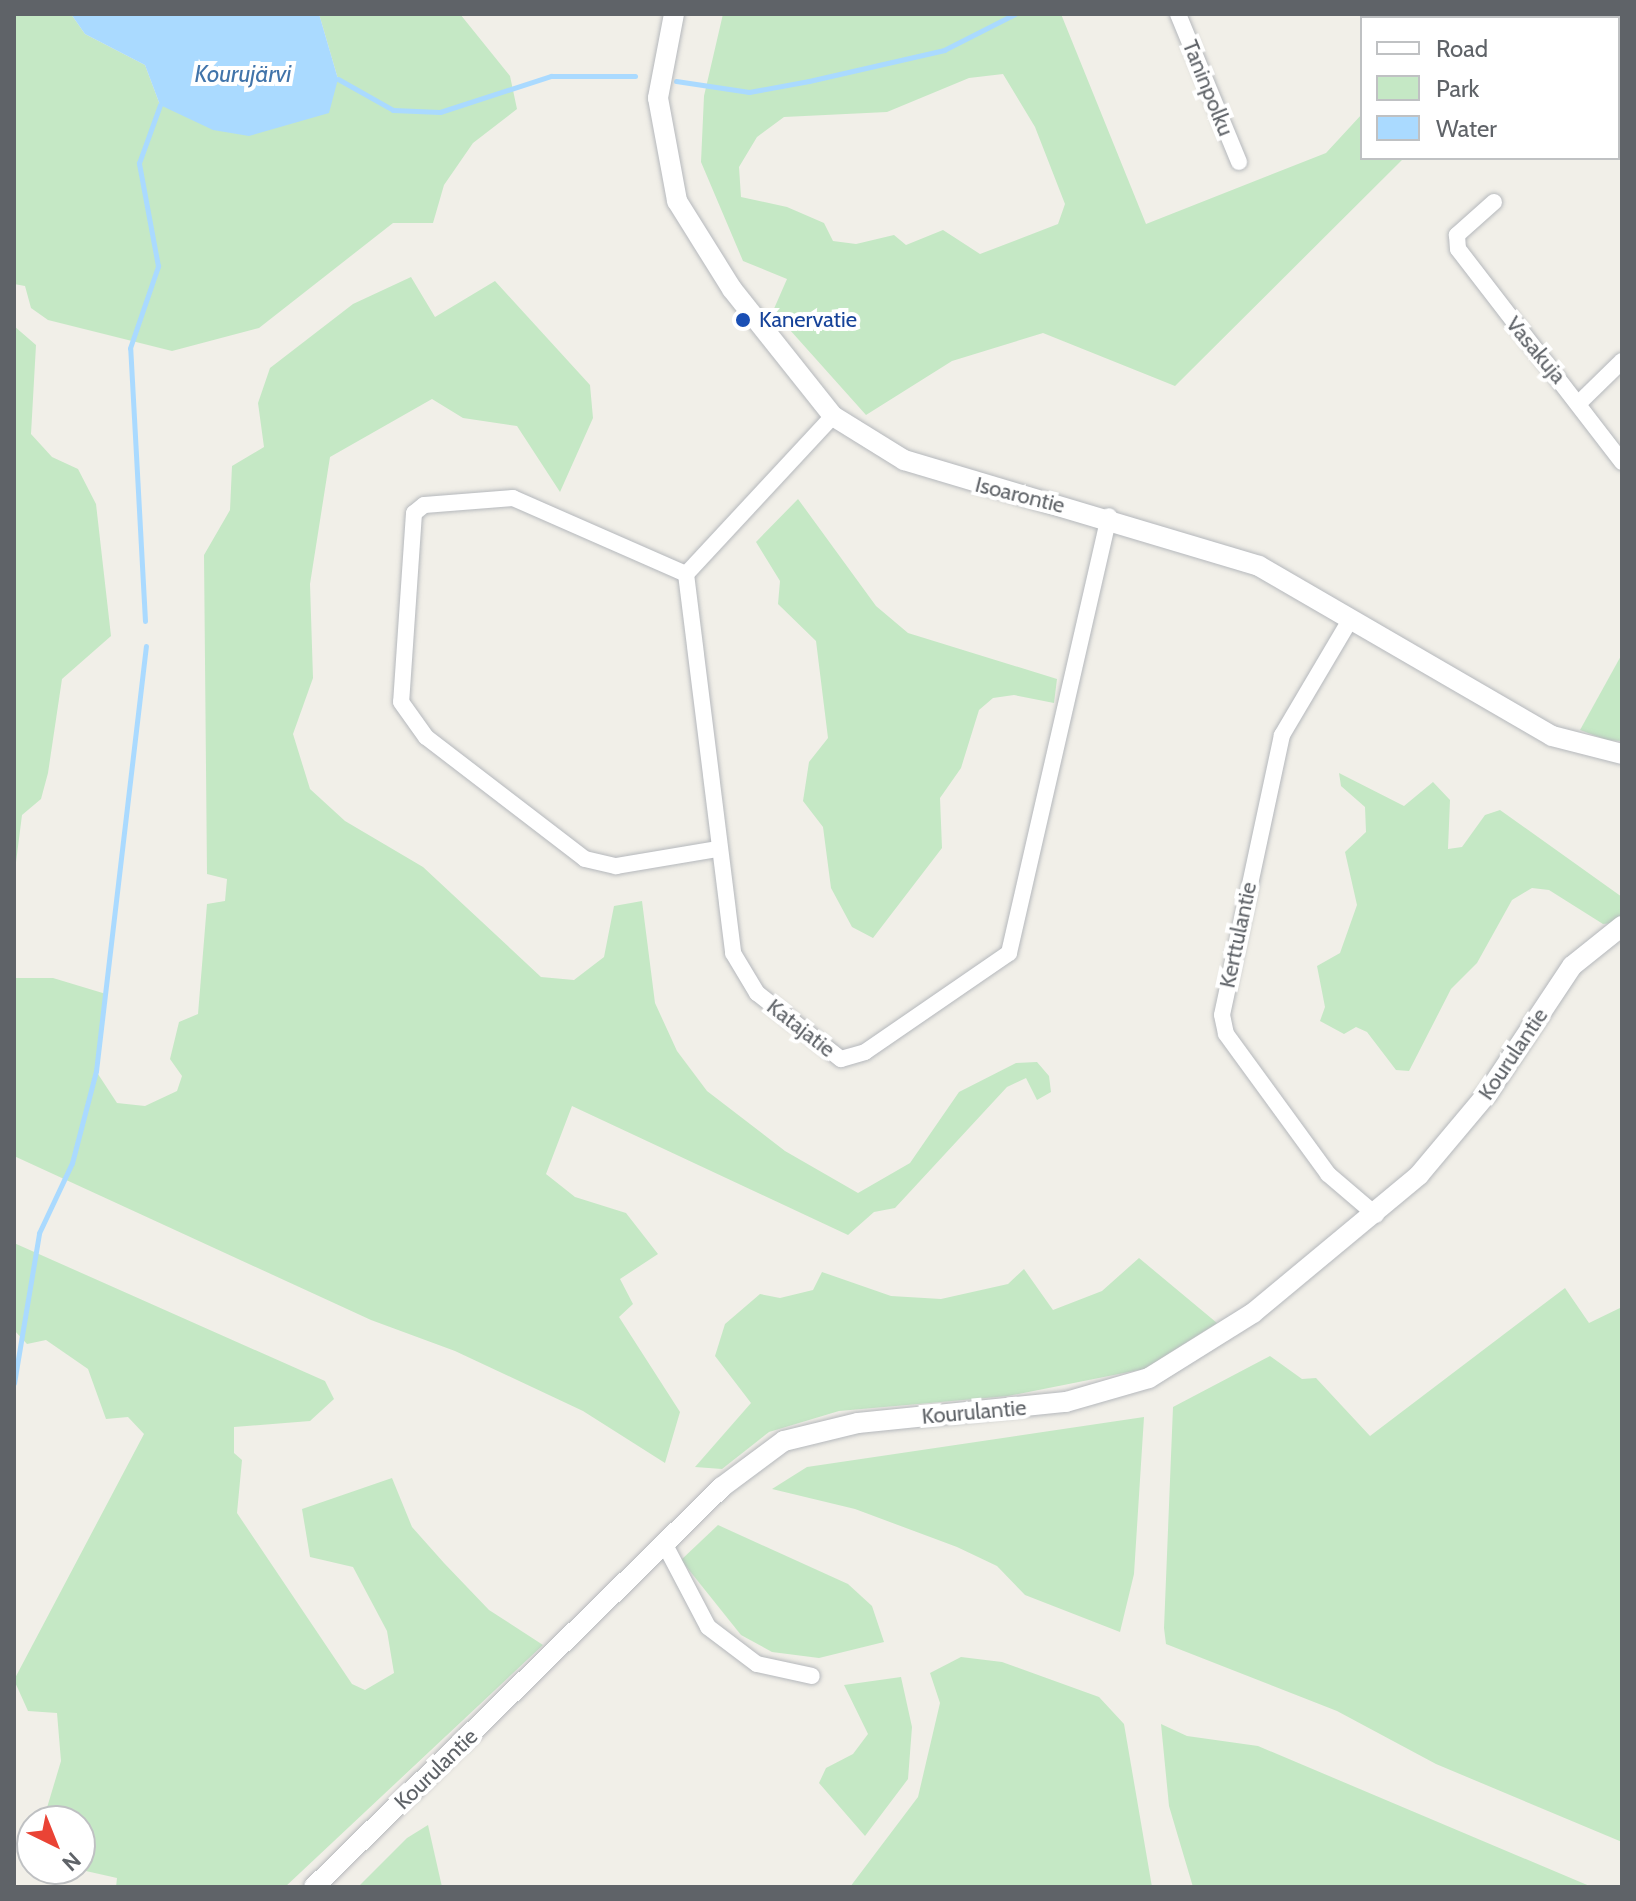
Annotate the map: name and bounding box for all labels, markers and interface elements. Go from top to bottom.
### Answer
legend [1360,16,1620,160]
text: Road [1436,34,1488,63]
street label: Taninpolku [1177,36,1239,140]
water label: Kourujärvi [195,60,291,88]
text: Park [1436,74,1479,103]
text: Water [1436,114,1497,143]
place label: Kanervatie [759,307,857,333]
marker: Kanervatie [734,311,752,329]
street label: Vasakuja [1500,311,1572,389]
street label: Isoarontie [972,471,1068,519]
street label: Kerttulantie [1214,880,1262,990]
street label: Katajatie [762,993,840,1063]
street label: Kourulantie [1473,1003,1553,1105]
street label: Kourulantie [921,1394,1027,1430]
street label: Kourulantie [389,1723,483,1815]
north arrow [16,1805,96,1885]
text: N [56,1846,86,1877]

